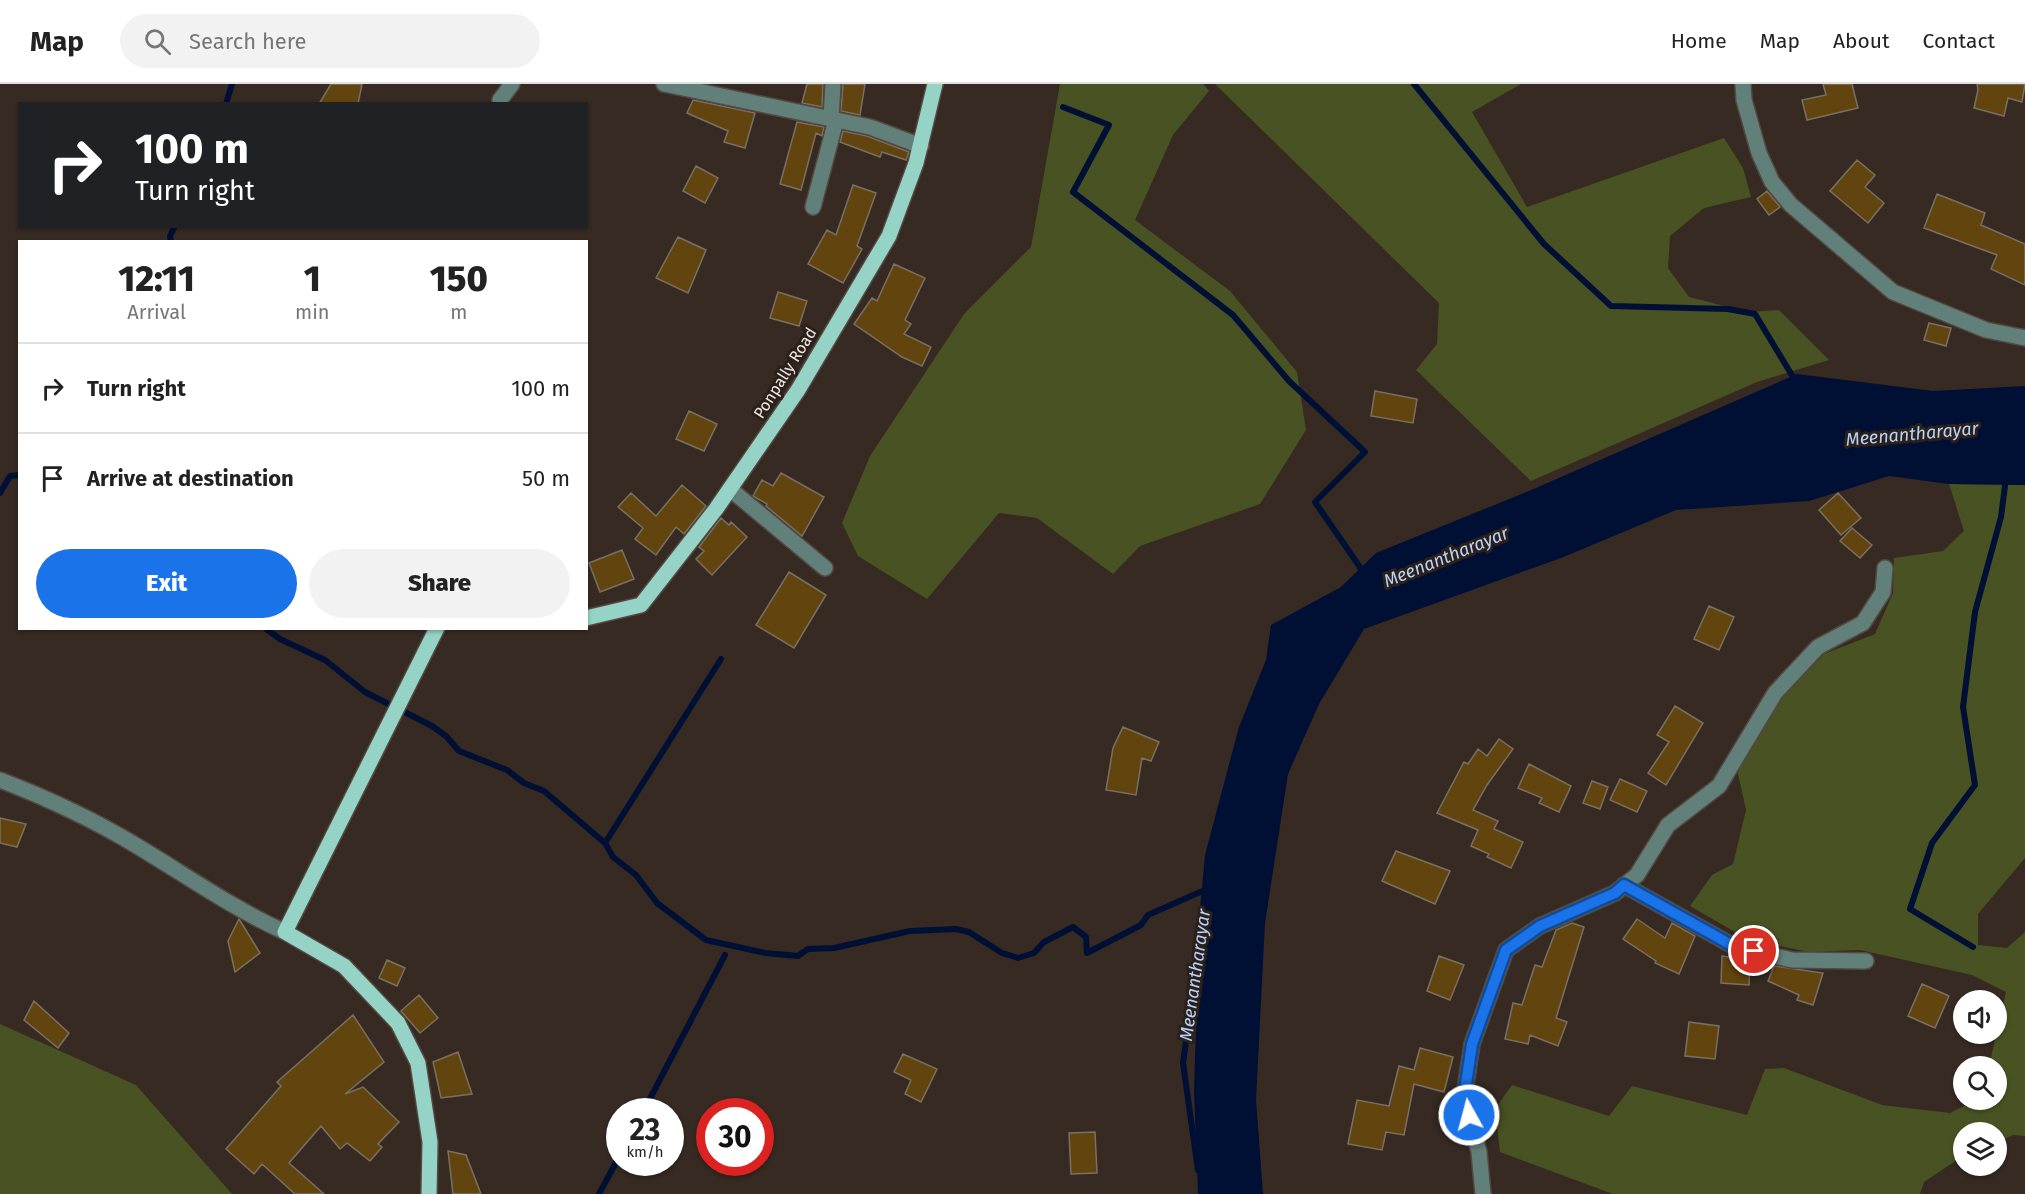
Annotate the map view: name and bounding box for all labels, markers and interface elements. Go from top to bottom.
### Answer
search box [120,14,540,68]
text: Map [30,25,84,58]
icon: search [141,25,174,58]
text: Search here [189,28,307,55]
text: Home [1671,28,1727,54]
text: Map [1760,28,1800,54]
text: About [1833,28,1890,54]
text: Contact [1923,28,1995,54]
text: 100 m [135,124,249,174]
icon: right [36,126,114,204]
text: Turn right [135,175,255,207]
text: 12:11 [118,257,195,301]
text: 1 [304,257,321,301]
text: 150 [430,257,488,301]
text: Arrival [127,300,186,324]
text: min [295,300,330,324]
text: m [450,300,467,324]
street label: Ponpally Road [749,324,821,422]
icon: right [36,372,69,405]
text: Turn right [87,375,186,402]
text: 100 m [511,375,570,402]
water label: Meenantharayar [1845,417,1980,451]
icon: arrive [36,462,69,495]
text: Arrive at destination [87,465,294,492]
text: 50 m [522,465,570,492]
water label: Meenantharayar [1380,521,1513,592]
button: Exit [36,549,297,618]
button: Share [309,549,570,618]
water label: Meenantharayar [1175,907,1215,1042]
pin [1728,925,1779,976]
icon: arrive [1737,934,1770,967]
map controls [1953,990,2007,1176]
button: sound [1953,990,2007,1044]
button: search [1953,1056,2007,1110]
position arrow [1437,1083,1501,1147]
speed limit sign: 30 [696,1098,774,1176]
text: 23 [630,1112,660,1148]
button: layers [1953,1122,2007,1176]
text: km/h [626,1143,664,1161]

